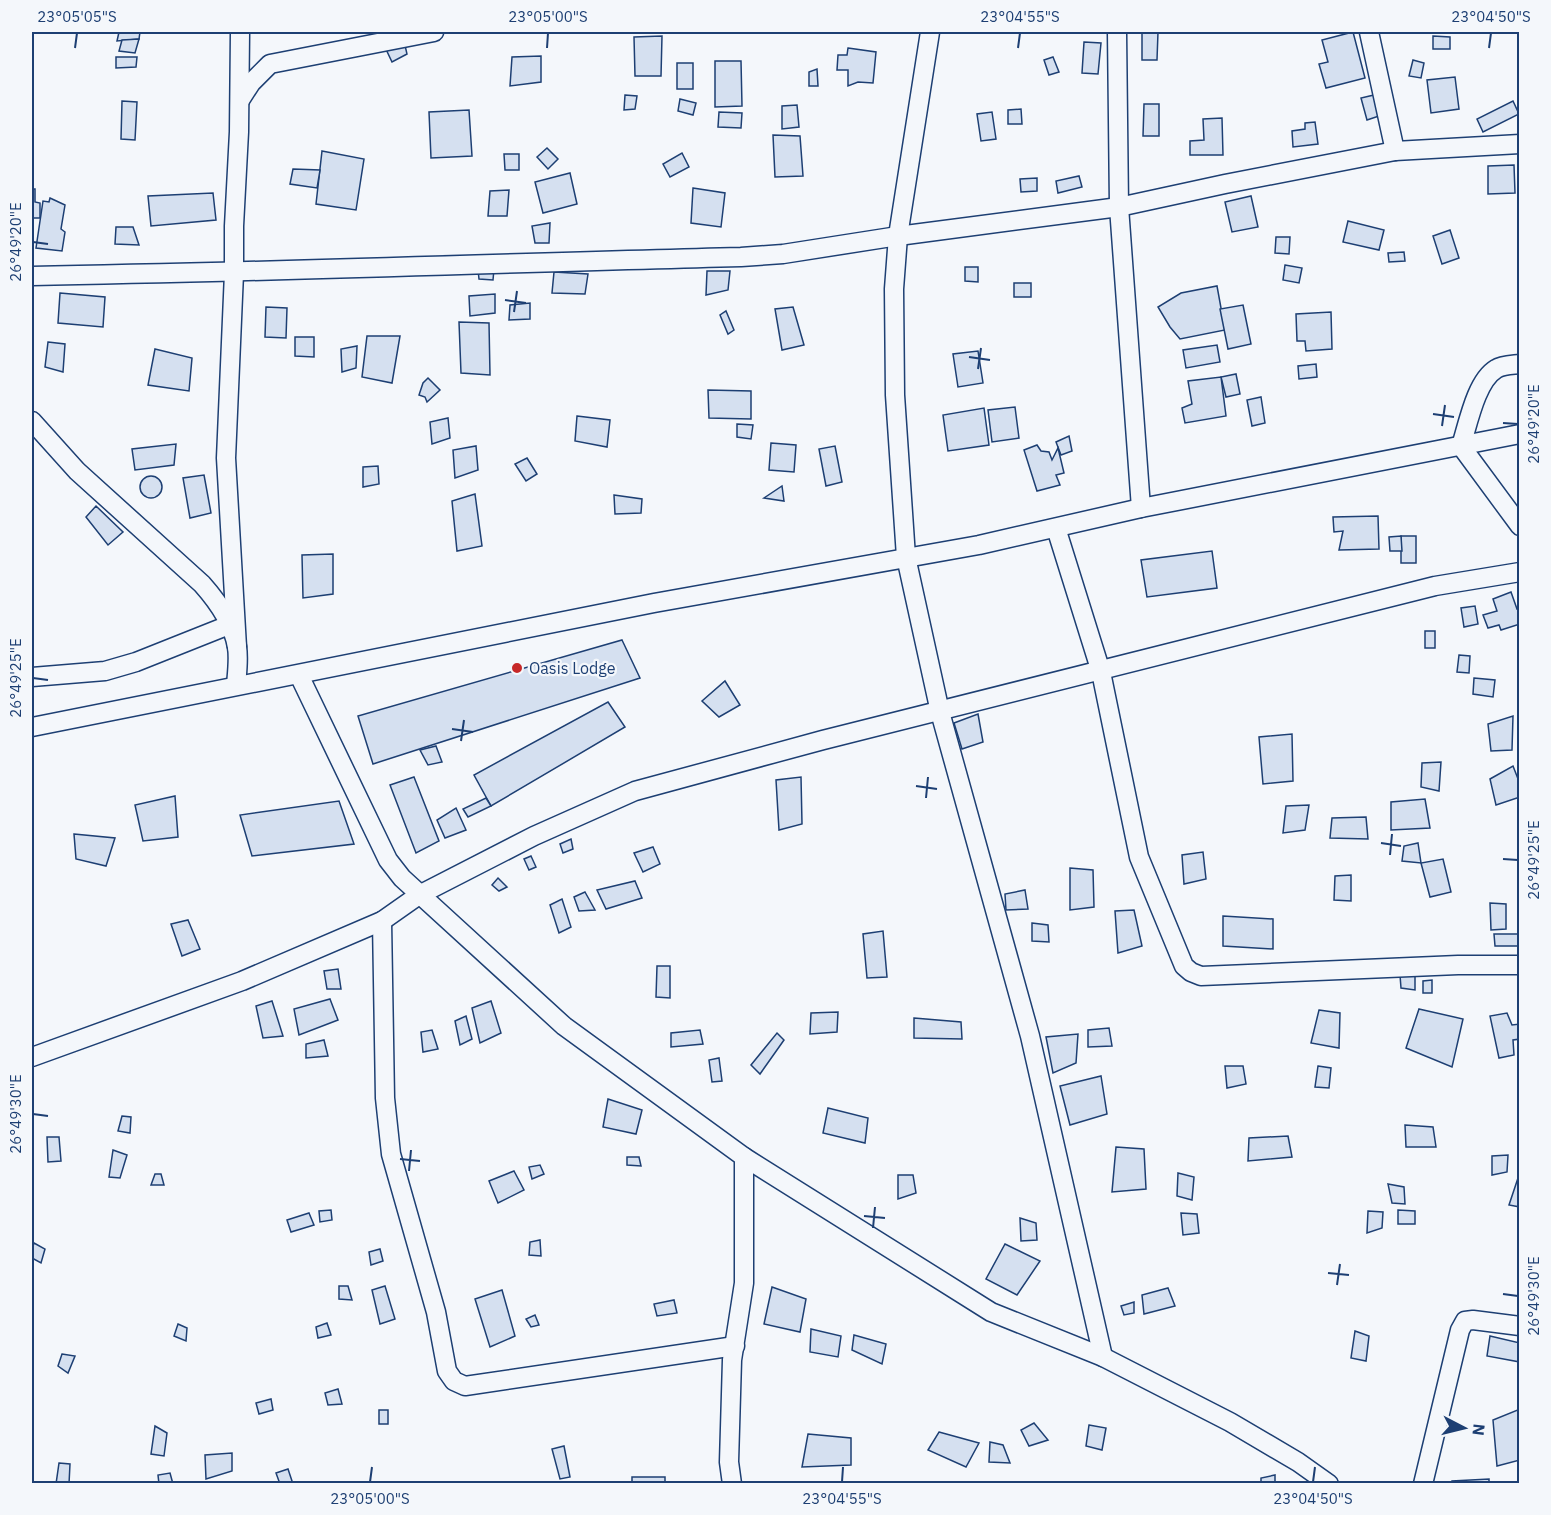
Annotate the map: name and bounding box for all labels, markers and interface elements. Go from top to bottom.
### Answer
text: 23°05'05"S [37,7,117,26]
text: 23°05'00"S [508,7,588,26]
text: 23°04'55"S [980,7,1060,26]
text: 23°04'50"S [1451,7,1531,26]
text: 26°49'20"E [6,202,25,282]
text: 26°49'20"E [1524,384,1543,464]
text: 26°49'25"E [6,638,25,718]
place label: Oasis Lodge [529,658,616,678]
marker: Oasis Lodge [510,661,524,675]
text: 26°49'25"E [1524,820,1543,900]
text: 26°49'30"E [6,1074,25,1154]
text: 26°49'30"E [1524,1256,1543,1336]
north arrow [1434,1398,1494,1458]
text: N [1468,1423,1490,1437]
text: 23°05'00"S [330,1489,410,1508]
text: 23°04'55"S [802,1489,882,1508]
text: 23°04'50"S [1273,1489,1353,1508]

